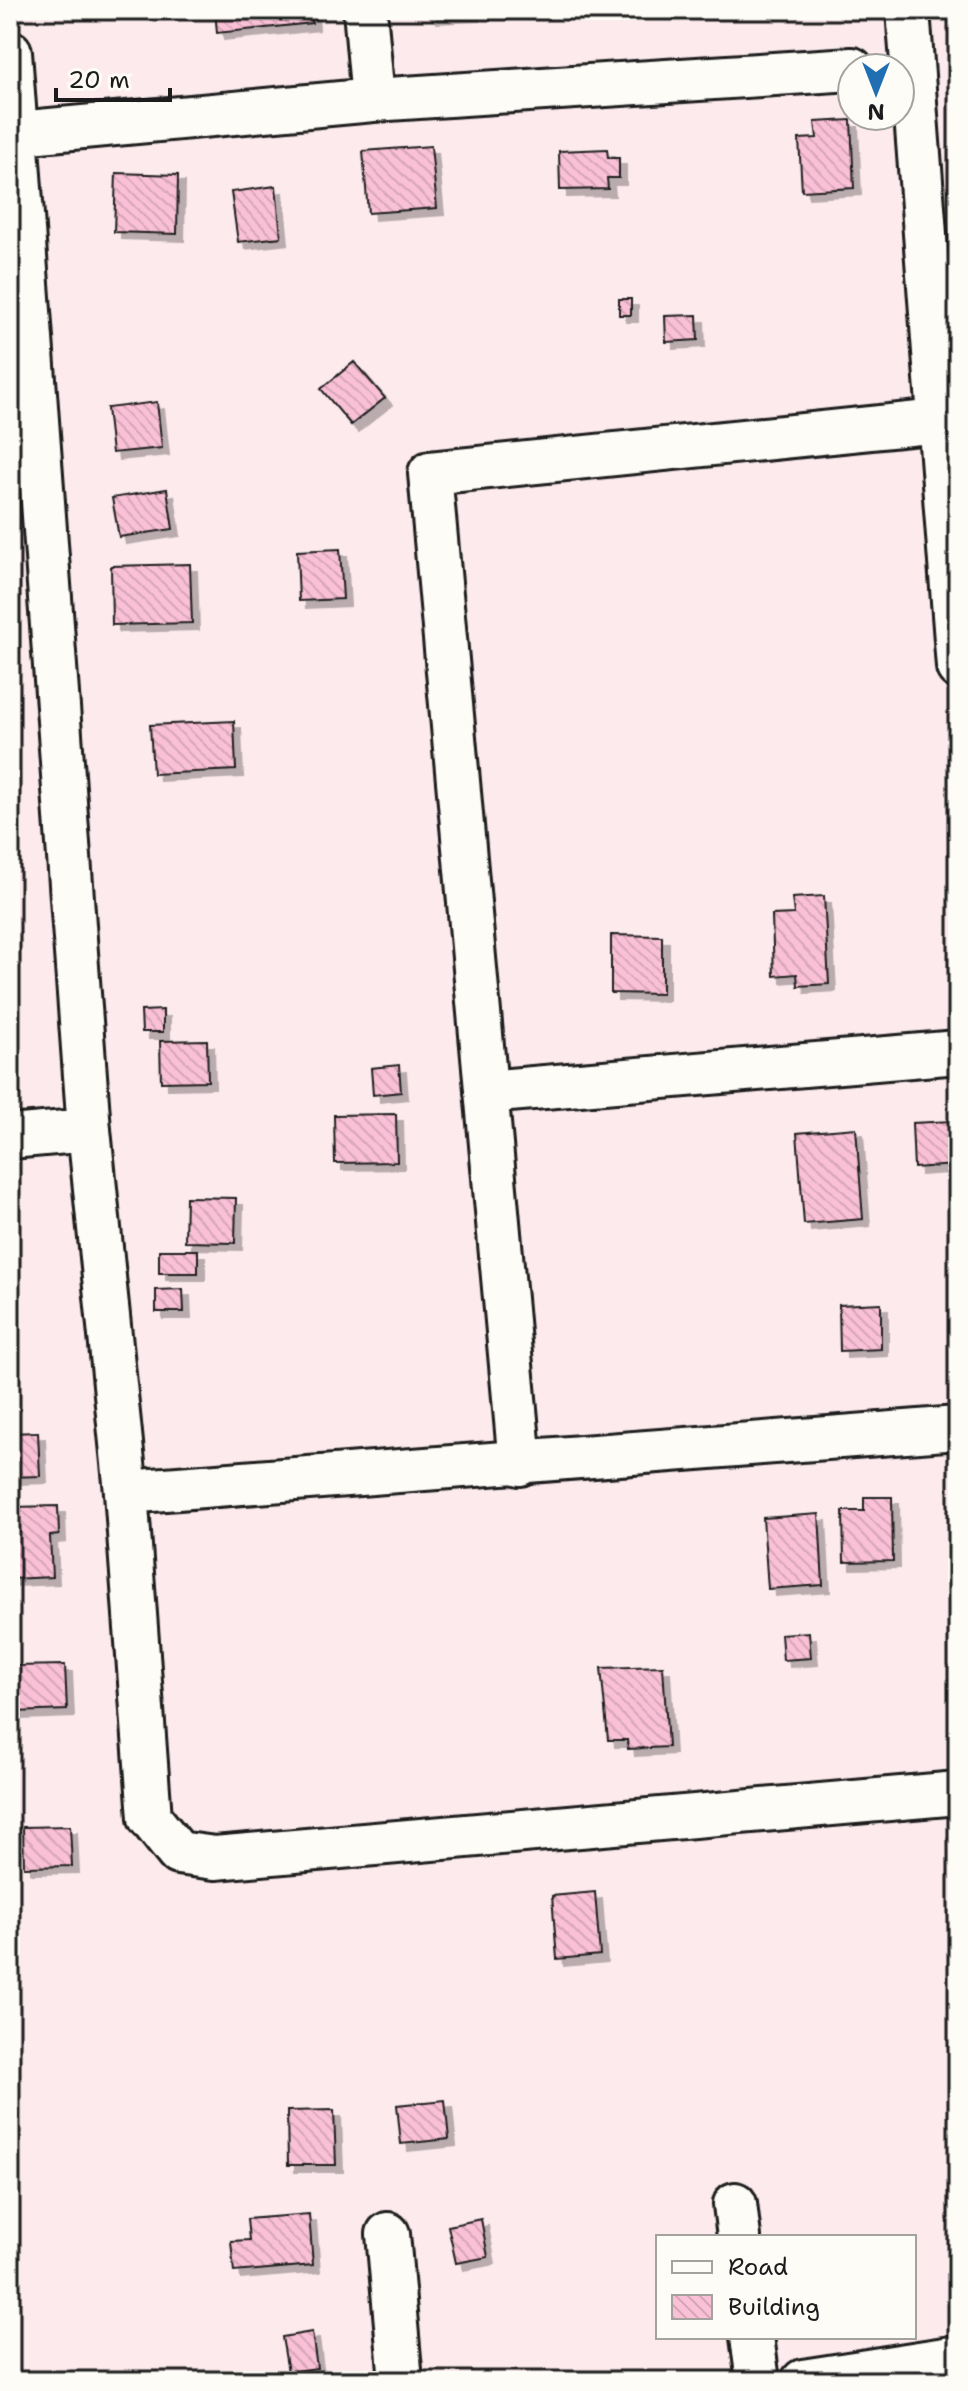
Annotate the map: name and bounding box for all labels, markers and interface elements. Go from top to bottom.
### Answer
scale bar [56,52,170,102]
north arrow [836,52,916,132]
text: 20 m [68,64,130,96]
text: N [867,97,885,126]
legend [656,2235,916,2339]
text: Road [728,2251,788,2283]
text: Building [728,2291,820,2323]

